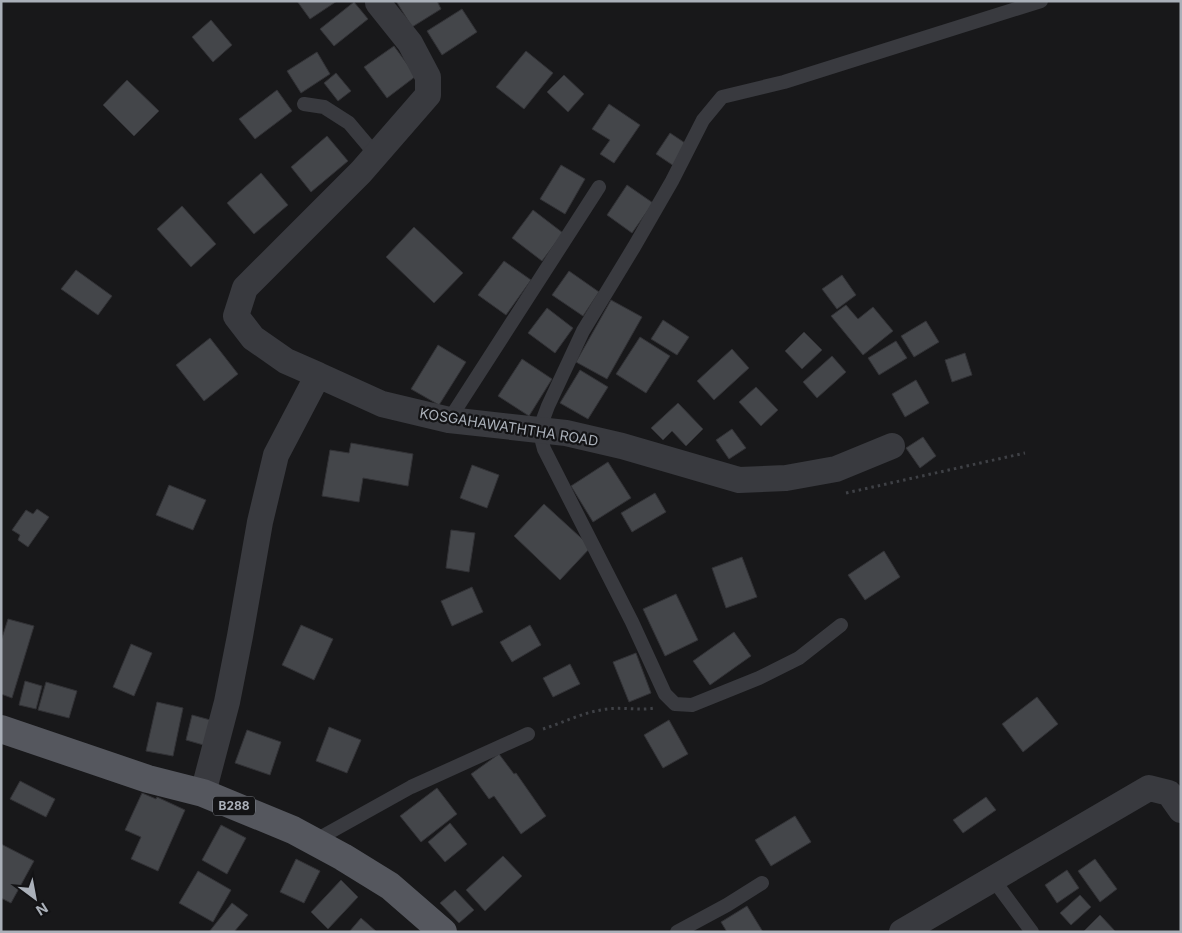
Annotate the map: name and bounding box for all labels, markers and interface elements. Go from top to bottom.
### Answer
street label: KOSGAHAWATHTHA ROAD [419,404,600,449]
road number: B288 [213,796,255,816]
north arrow [10,873,60,923]
text: N [33,899,51,919]

